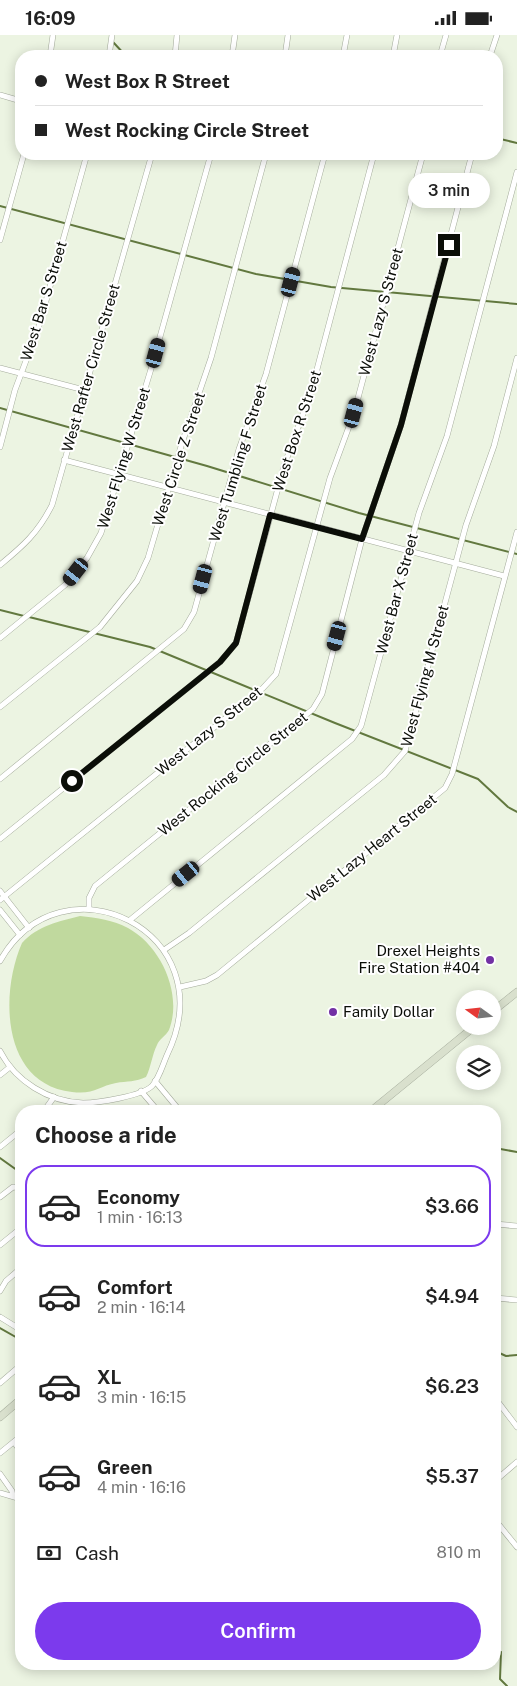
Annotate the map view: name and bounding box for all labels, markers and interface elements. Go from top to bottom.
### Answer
text: 16:09 [25,7,76,29]
text: West Box R Street [65,70,230,92]
text: West Rocking Circle Street [65,119,309,141]
callout: 3 min [408,173,490,207]
text: 3 min [428,181,470,200]
route end [438,234,460,256]
street label: West Bar S Street [17,239,70,363]
street label: West Lazy S Street [355,246,406,378]
car [279,266,302,298]
street label: West Rafter Circle Street [58,282,123,454]
car [144,337,167,369]
street label: West Box R Street [269,368,324,494]
street label: West Tumbling F Street [205,382,270,544]
street label: West Flying W Street [94,385,153,531]
street label: West Circle Z Street [149,389,208,528]
car [342,397,365,429]
street label: West Bar X Street [372,531,421,656]
car [60,556,91,588]
car [191,563,214,595]
street label: West Flying M Street [397,603,452,749]
car [325,620,348,652]
street label: West Lazy S Street [152,682,265,779]
street label: West Rocking Circle Street [155,708,311,839]
route start [61,770,83,792]
street label: West Lazy Heart Street [304,790,440,905]
car [169,859,202,889]
place label: Drexel Heights Fire Station #404 [359,942,480,976]
marker: Drexel Heights Fire Station #404 [484,954,496,966]
north arrow [456,990,501,1035]
map controls [456,990,501,1090]
place label: Family Dollar [343,1003,435,1020]
marker: Family Dollar [327,1006,339,1018]
button: layers [456,1045,501,1090]
text: Choose a ride [35,1122,177,1148]
icon: car [37,1184,82,1229]
text: Economy [97,1186,180,1208]
text: $3.66 [425,1195,479,1217]
text: 1 min · 16:13 [97,1208,183,1227]
icon: car [37,1274,82,1319]
text: Comfort [97,1276,173,1298]
text: $4.94 [425,1285,479,1307]
text: 2 min · 16:14 [97,1298,186,1317]
icon: car [37,1364,82,1409]
text: XL [97,1366,122,1388]
text: $6.23 [425,1375,479,1397]
text: 3 min · 16:15 [97,1388,186,1407]
icon: car [37,1454,82,1499]
text: Green [97,1456,152,1478]
text: $5.37 [425,1465,479,1487]
text: 4 min · 16:16 [97,1478,186,1497]
icon: cash [35,1539,63,1567]
text: Cash [75,1542,119,1564]
text: 810 m [437,1543,481,1562]
button: Confirm [35,1602,481,1660]

